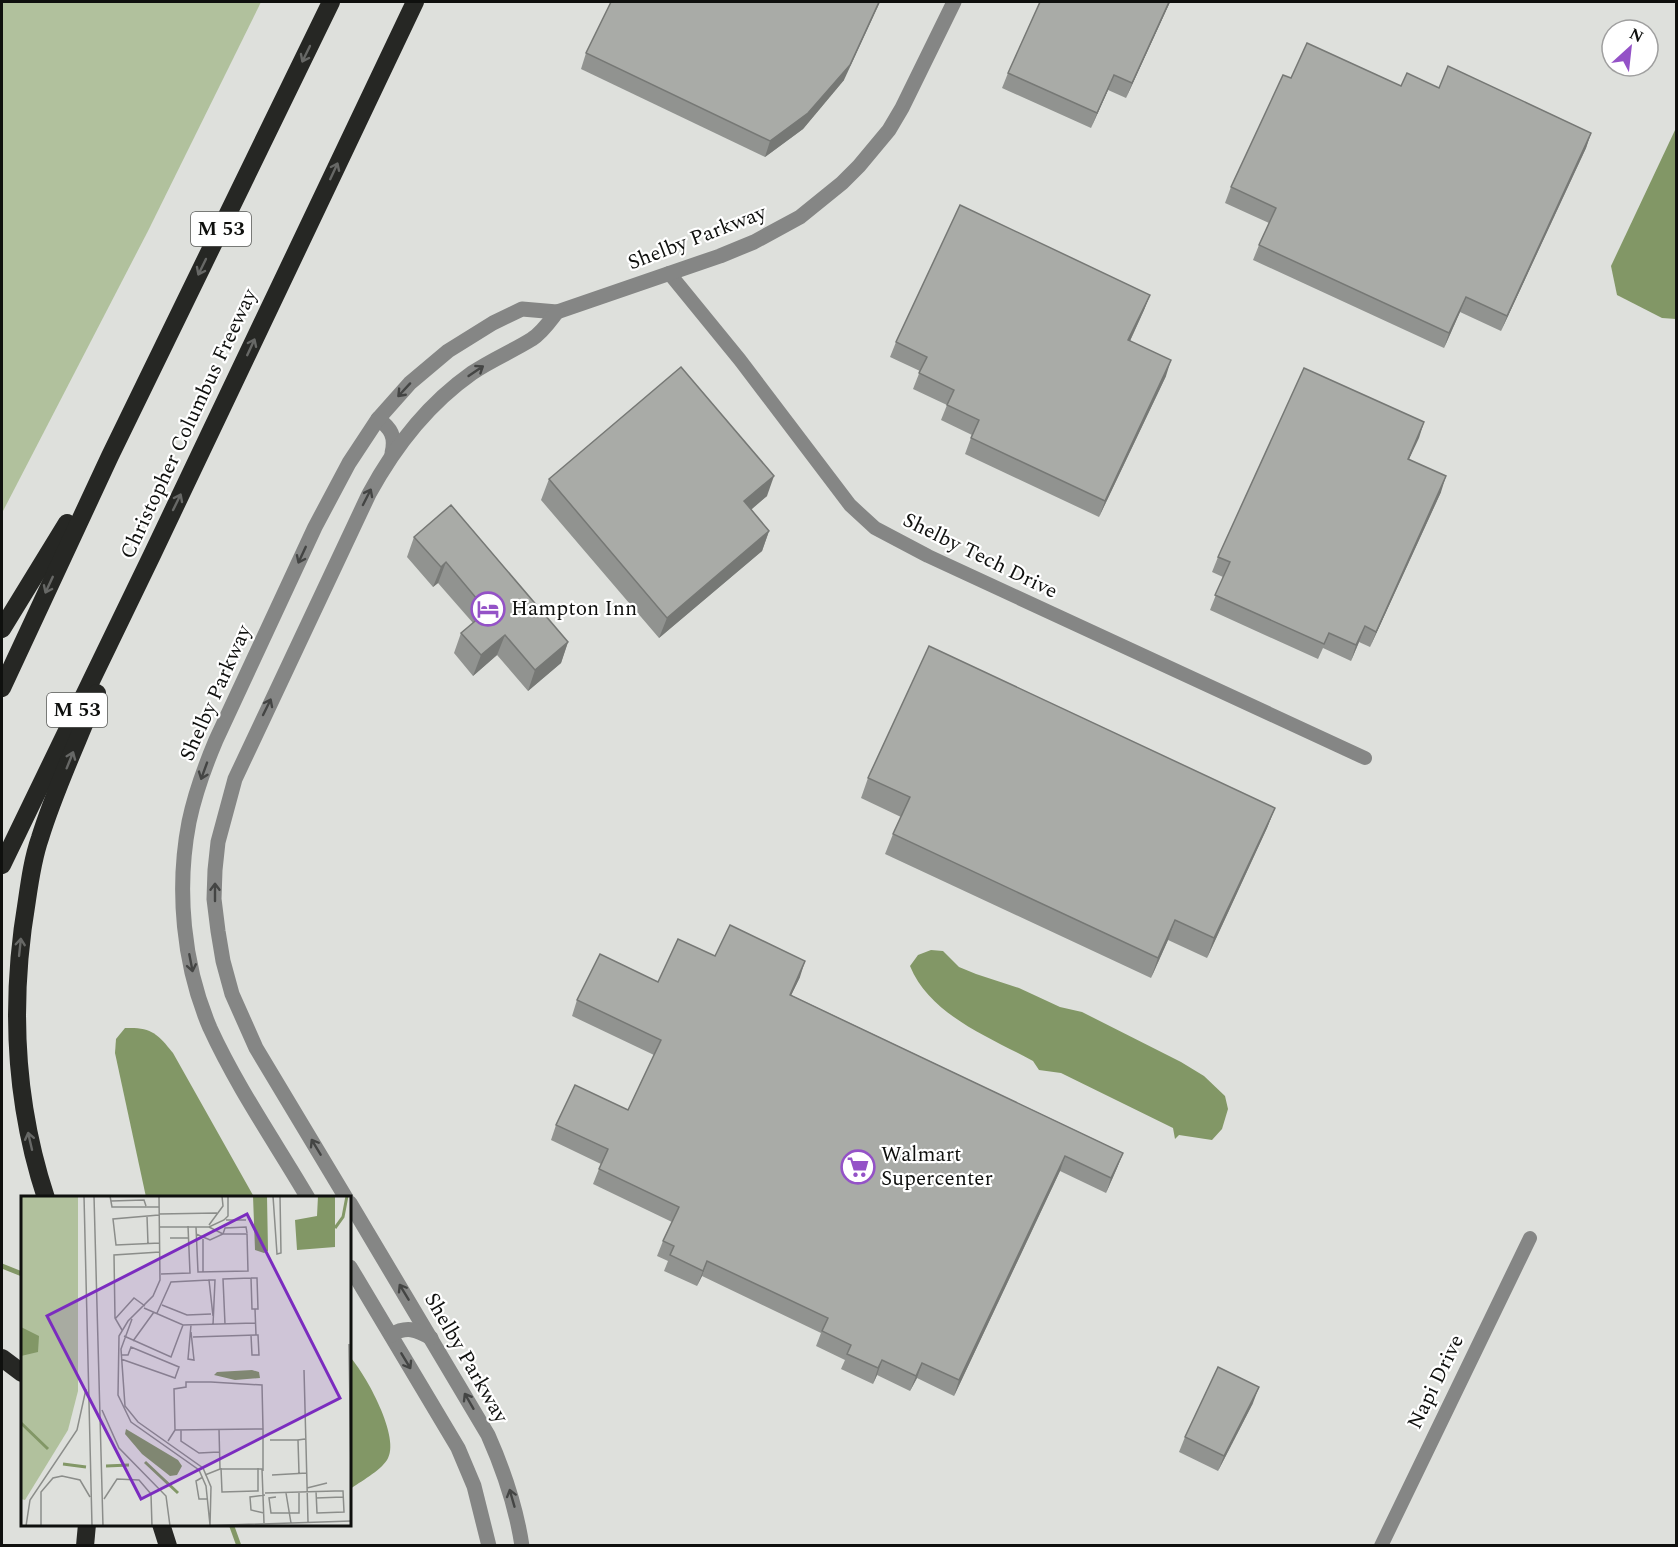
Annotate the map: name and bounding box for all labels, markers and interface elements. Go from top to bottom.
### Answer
north arrow [1600,18,1660,78]
text: N [1625,22,1648,49]
one-way arrow [299,45,311,63]
one-way arrow [329,163,341,181]
street label: Shelby Parkway [623,197,772,279]
road number: M 53 [191,212,251,246]
one-way arrow [195,258,207,276]
street label: Christopher Columbus Freeway [112,283,266,565]
one-way arrow [245,339,257,357]
one-way arrow [468,365,484,377]
one-way arrow [397,382,411,397]
one-way arrow [362,489,374,507]
one-way arrow [171,494,183,512]
street label: Shelby Tech Drive [897,505,1063,607]
one-way arrow [296,546,308,564]
one-way arrow [43,575,55,593]
hotel icon: Hampton Inn [470,591,506,627]
place label: Hampton Inn [511,593,637,625]
street label: Shelby Parkway [172,619,261,766]
road number: M 53 [47,693,107,727]
one-way arrow [262,698,274,716]
one-way arrow [65,751,76,770]
one-way arrow [197,761,208,780]
one-way arrow [209,883,221,903]
one-way arrow [15,938,26,958]
one-way arrow [186,952,197,972]
one-way arrow [24,1132,36,1151]
one-way arrow [310,1139,322,1156]
place label: Walmart Supercenter [881,1139,993,1195]
supermarket icon: Walmart Supercenter [840,1149,876,1185]
inset map [21,1196,351,1526]
one-way arrow [397,1284,409,1301]
street label: Shelby Parkway [416,1287,517,1430]
street label: Napi Drive [1399,1329,1473,1435]
one-way arrow [400,1352,412,1369]
one-way arrow [462,1393,474,1410]
one-way arrow [506,1489,517,1508]

